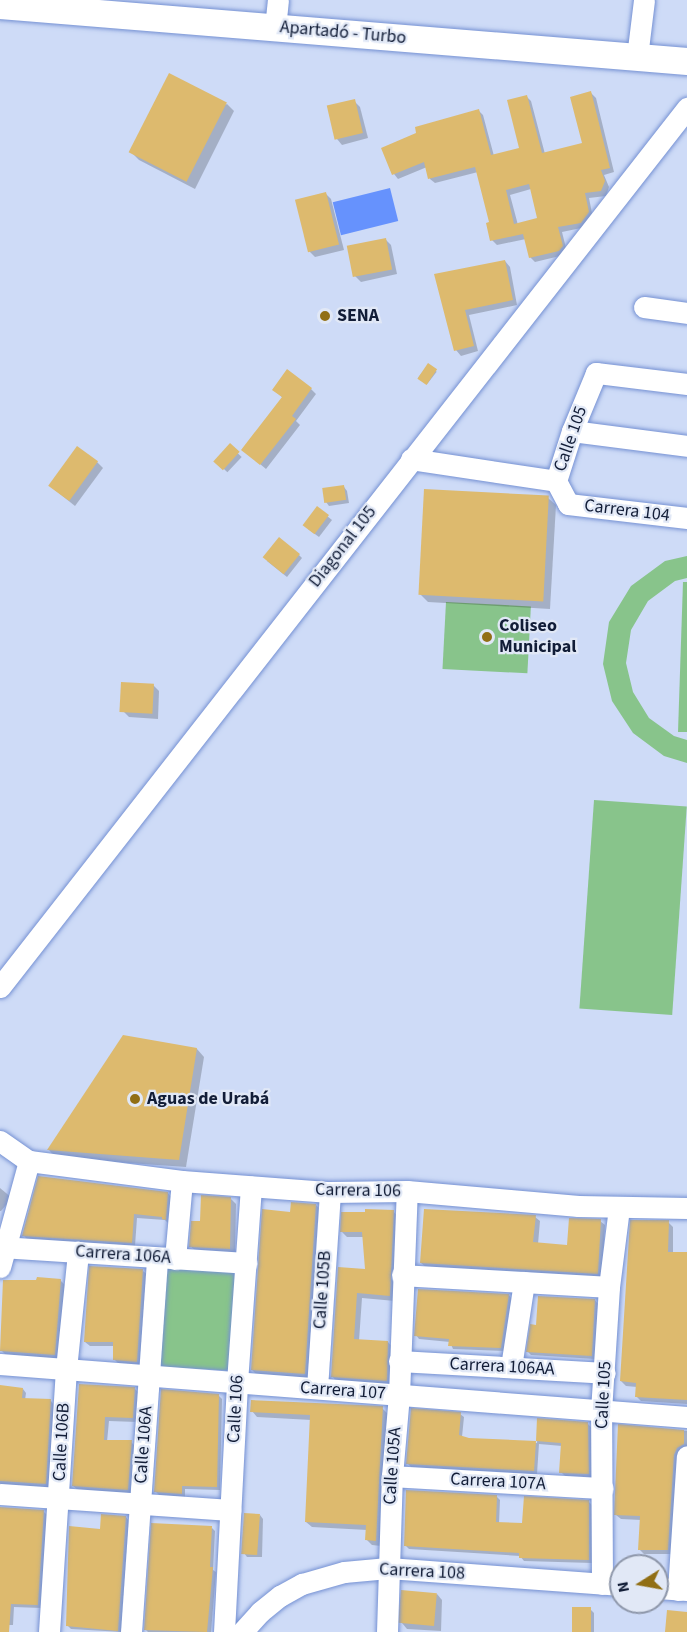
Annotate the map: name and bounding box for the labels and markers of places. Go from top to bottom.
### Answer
place label: SENA [337,305,379,327]
marker: SENA [318,309,332,323]
place label: Coliseo Municipal [499,616,576,658]
marker: Coliseo Municipal [480,630,494,644]
place label: Aguas de Urabá [147,1088,269,1110]
marker: Aguas de Urabá [128,1092,142,1106]

